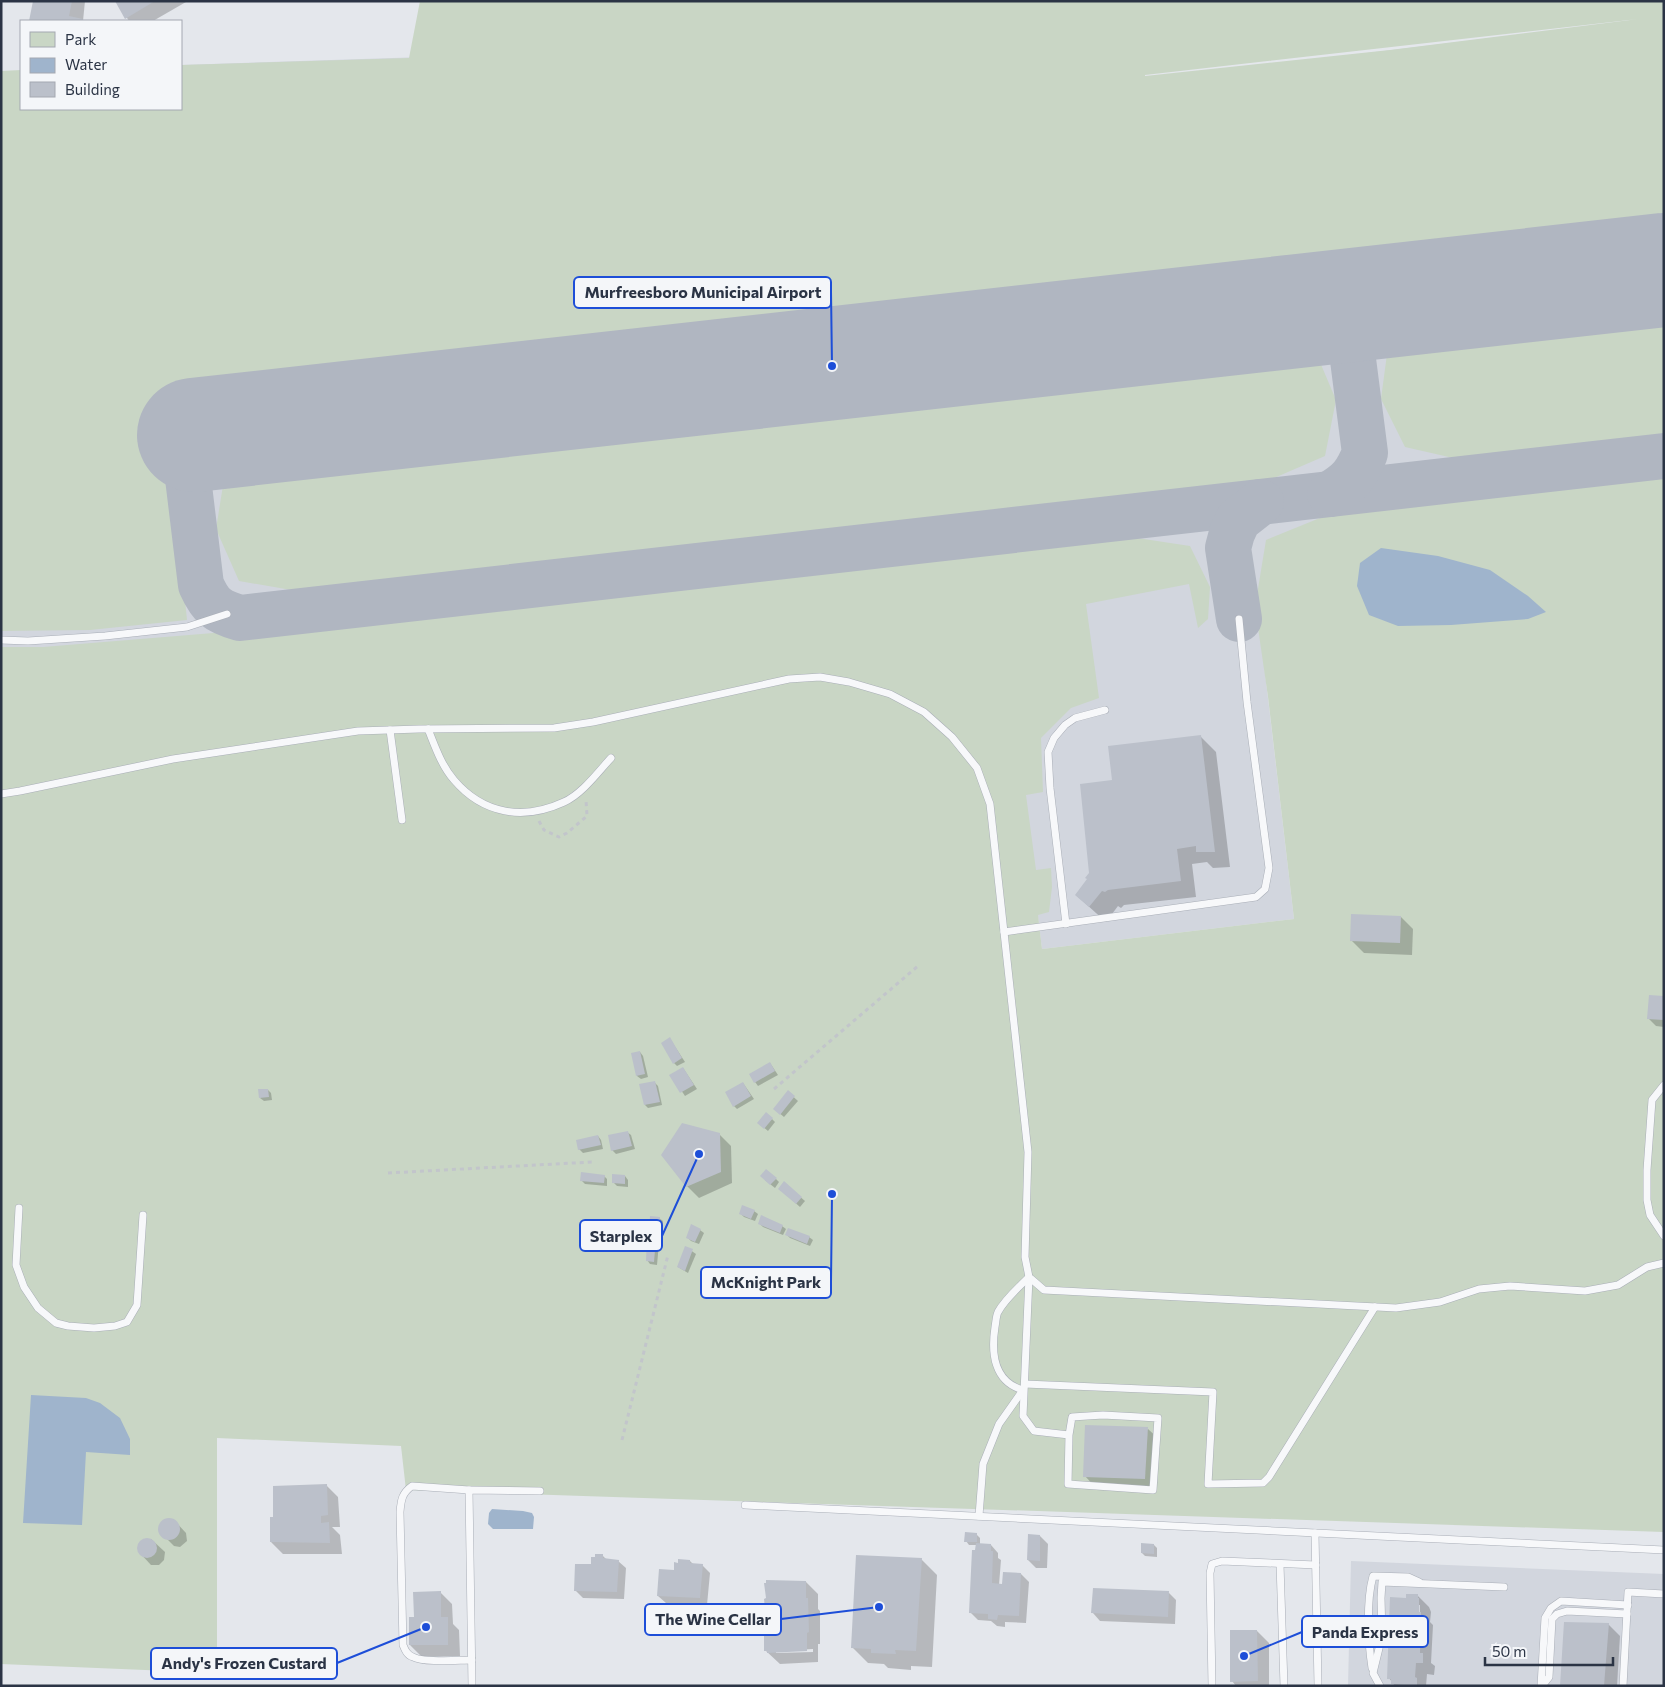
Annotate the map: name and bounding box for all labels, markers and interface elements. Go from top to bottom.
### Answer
legend [20,20,182,110]
text: Park [65,30,96,48]
text: Water [65,55,107,73]
text: Building [65,80,120,98]
callout: Murfreesboro Municipal Airport [574,277,831,308]
text: Murfreesboro Municipal Airport [585,282,822,301]
callout: Starplex [580,1220,662,1251]
text: Starplex [590,1226,652,1245]
callout: McKnight Park [701,1267,831,1298]
text: McKnight Park [711,1272,822,1291]
callout: The Wine Cellar [645,1604,781,1635]
text: The Wine Cellar [655,1609,771,1628]
callout: Panda Express [1302,1616,1428,1647]
text: Panda Express [1312,1622,1418,1641]
scale bar [1485,1634,1612,1666]
text: 50 m [1492,1642,1526,1660]
callout: Andy's Frozen Custard [151,1648,337,1679]
text: Andy's Frozen Custard [161,1653,327,1672]

